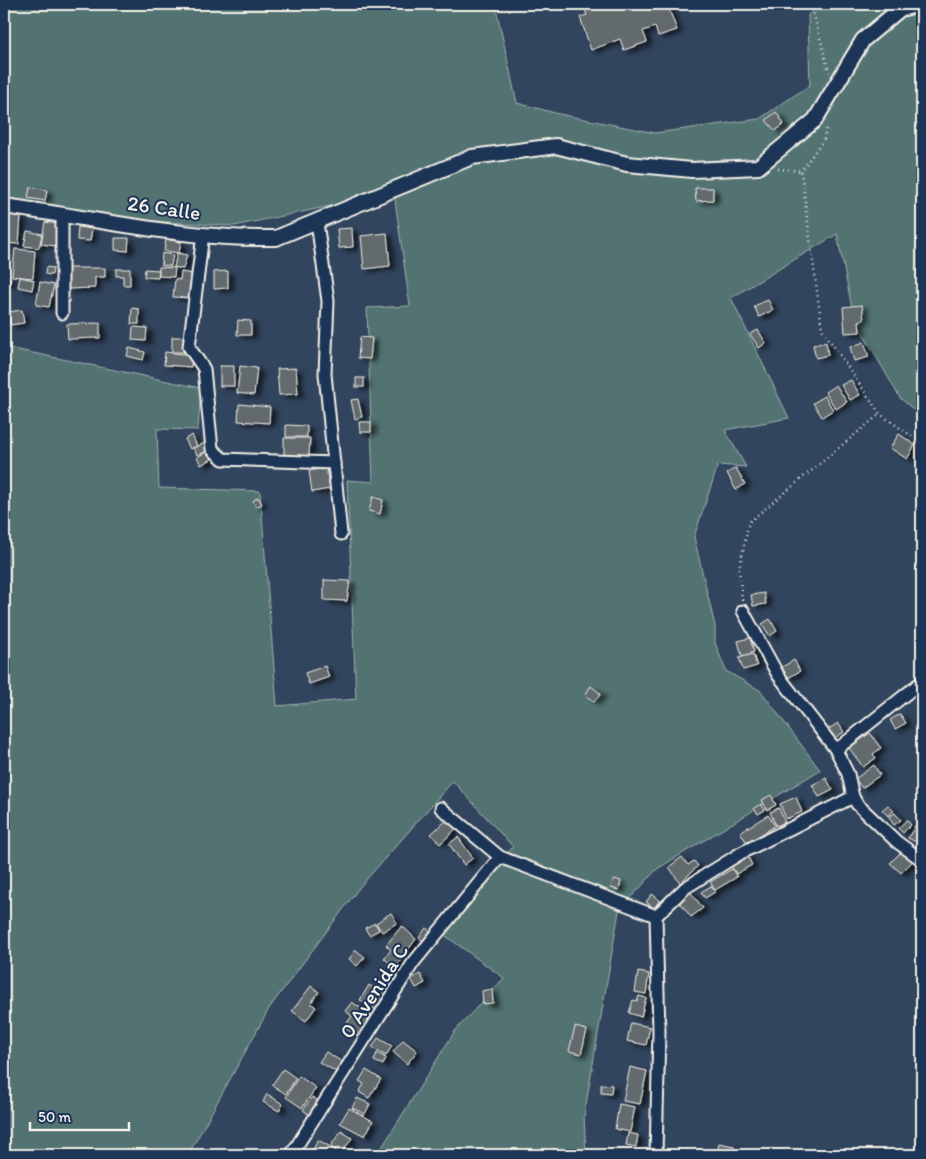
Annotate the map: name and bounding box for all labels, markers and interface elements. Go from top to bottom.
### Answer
street label: 26 Calle [126,190,202,225]
street label: 0 Avenida C [334,939,413,1043]
scale bar [30,1099,129,1131]
text: 50 m [38,1108,71,1126]

